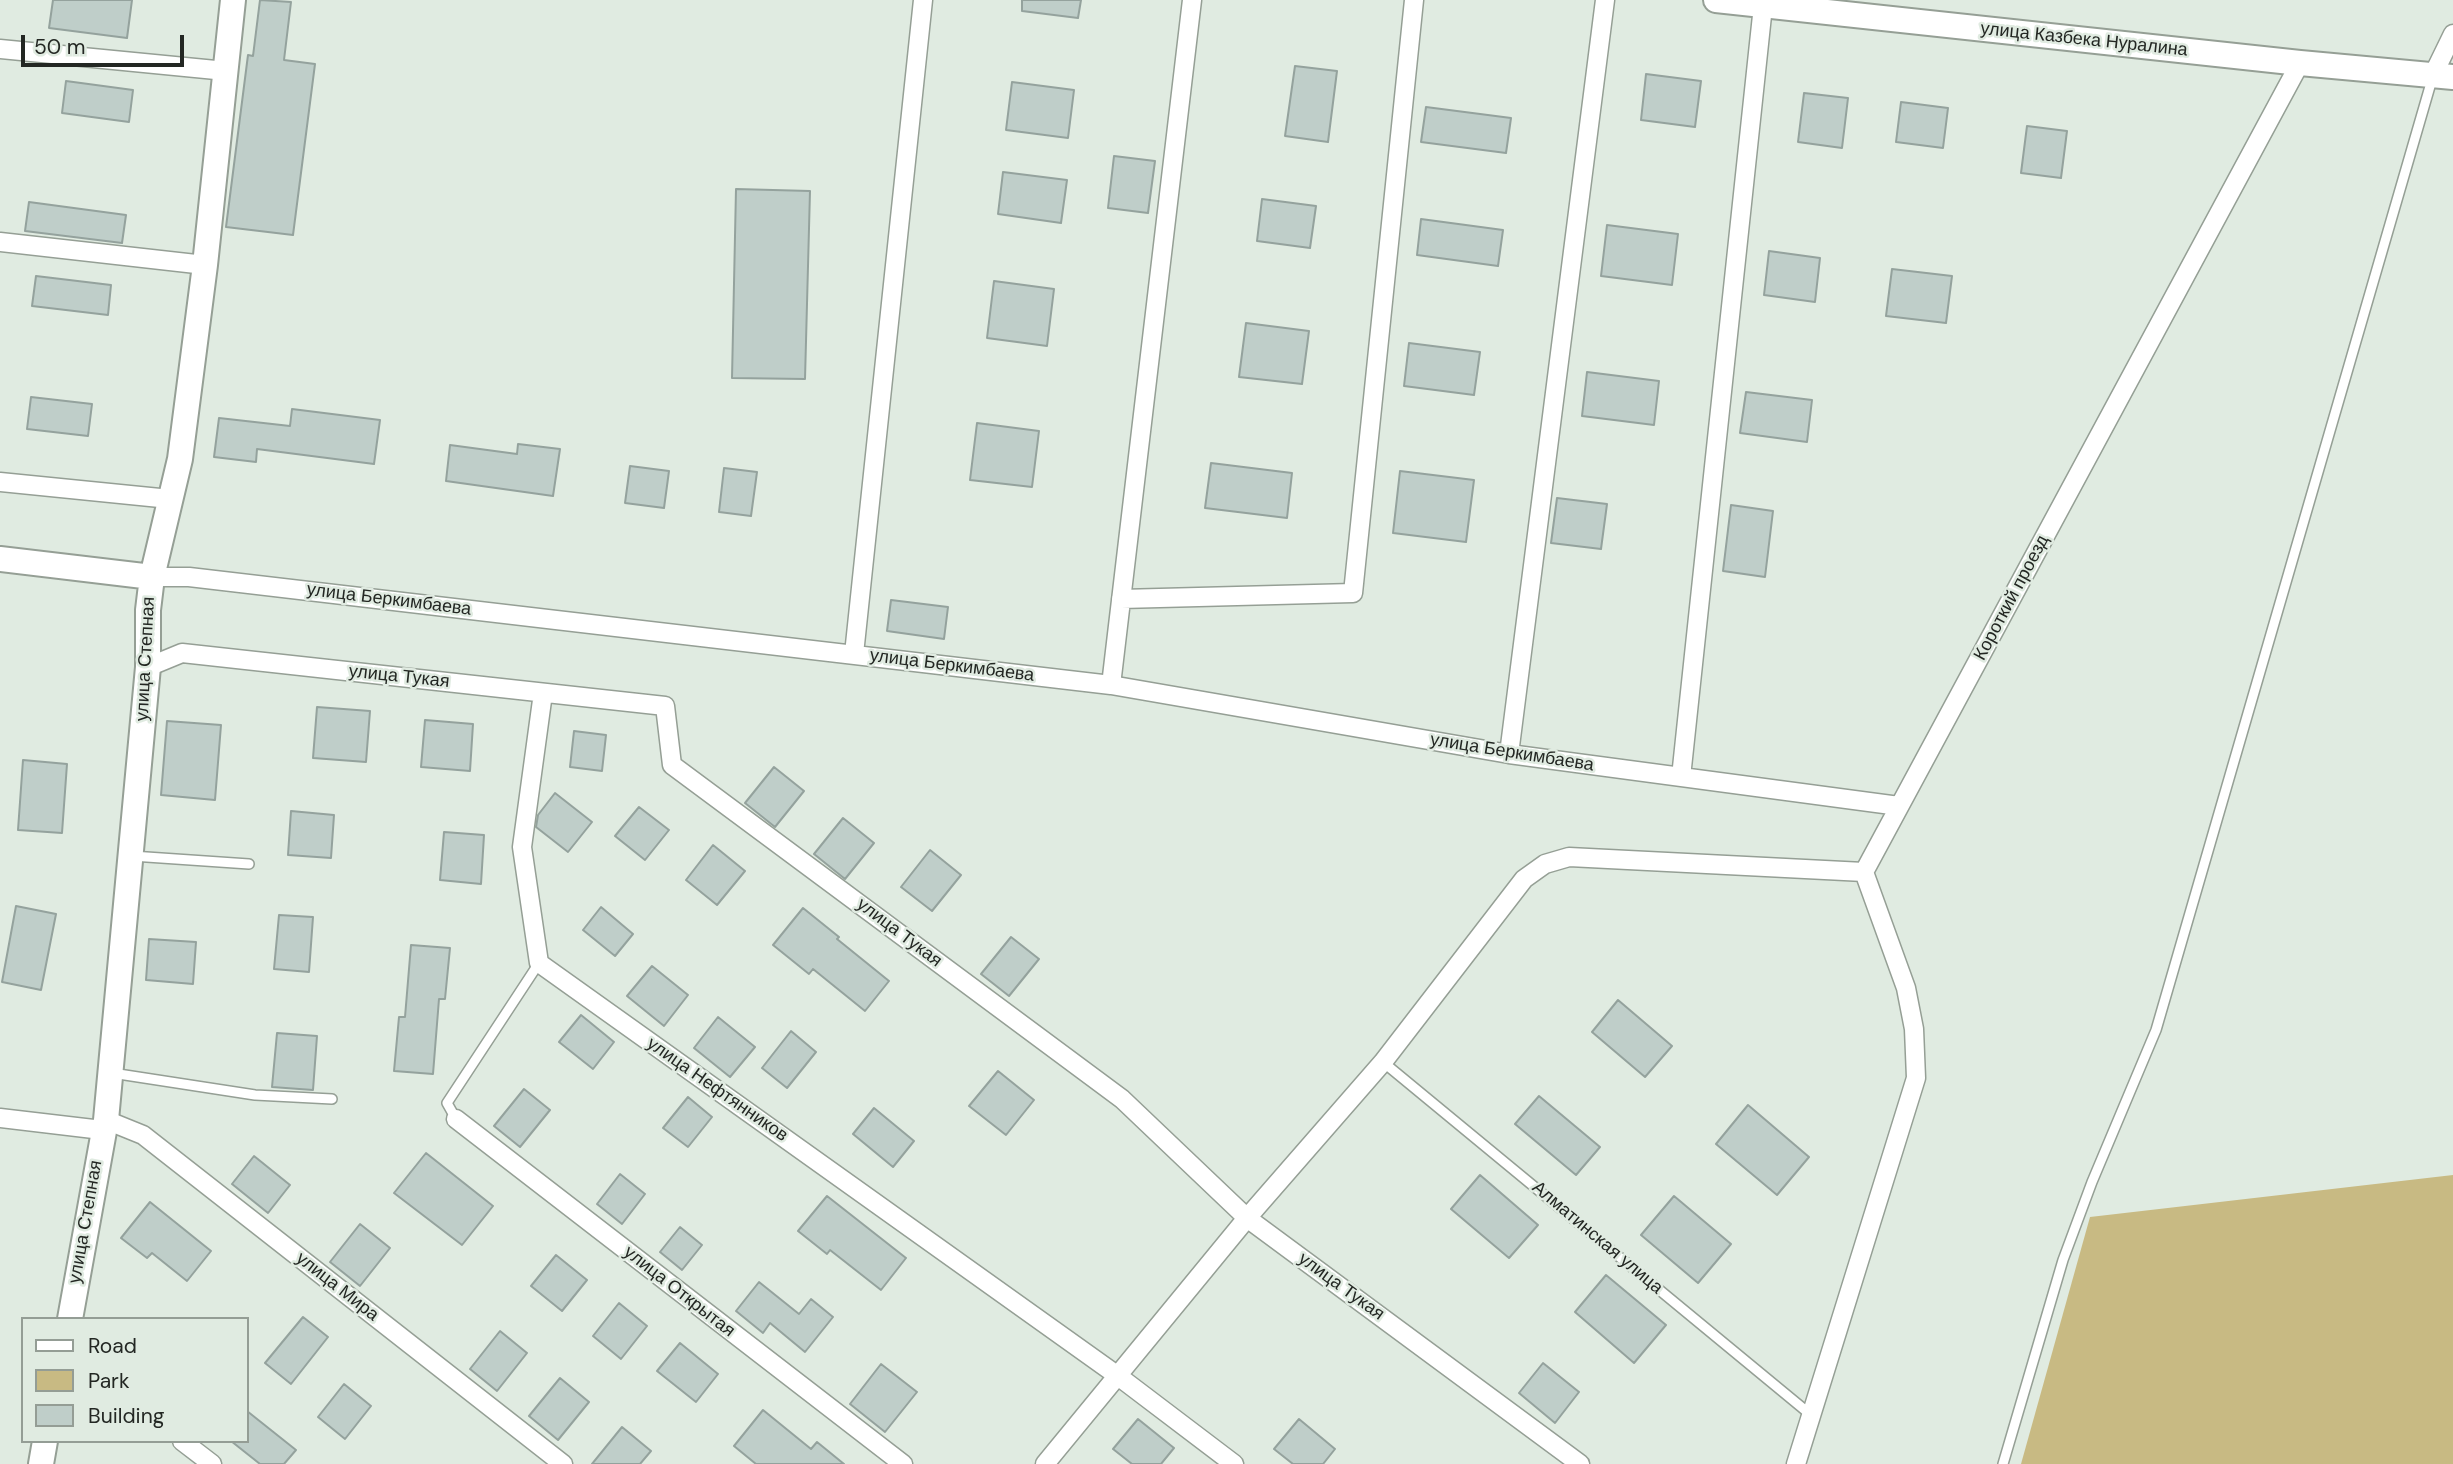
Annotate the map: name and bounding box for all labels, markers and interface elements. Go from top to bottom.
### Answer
street label: улица Казбека Нуралина [1979,18,2189,62]
scale bar [24,21,187,65]
text: 50 m [34,33,85,61]
street label: Короткий проезд [1970,532,2054,664]
street label: улица Беркимбаева [306,579,472,621]
street label: улица Степная [132,596,160,722]
street label: улица Беркимбаева [869,645,1035,687]
street label: улица Тукая [348,661,450,693]
street label: улица Беркимбаева [1429,729,1595,777]
street label: улица Тукая [852,894,946,972]
street label: улица Нефтянников [642,1033,792,1147]
street label: улица Степная [65,1159,107,1285]
street label: Алматинская улица [1527,1177,1667,1299]
street label: улица Открытая [619,1242,739,1342]
street label: улица Мира [291,1248,383,1326]
street label: улица Тукая [1294,1248,1388,1326]
legend [21,1317,248,1443]
text: Road [88,1332,137,1360]
text: Park [88,1367,129,1395]
text: Building [88,1402,164,1430]

